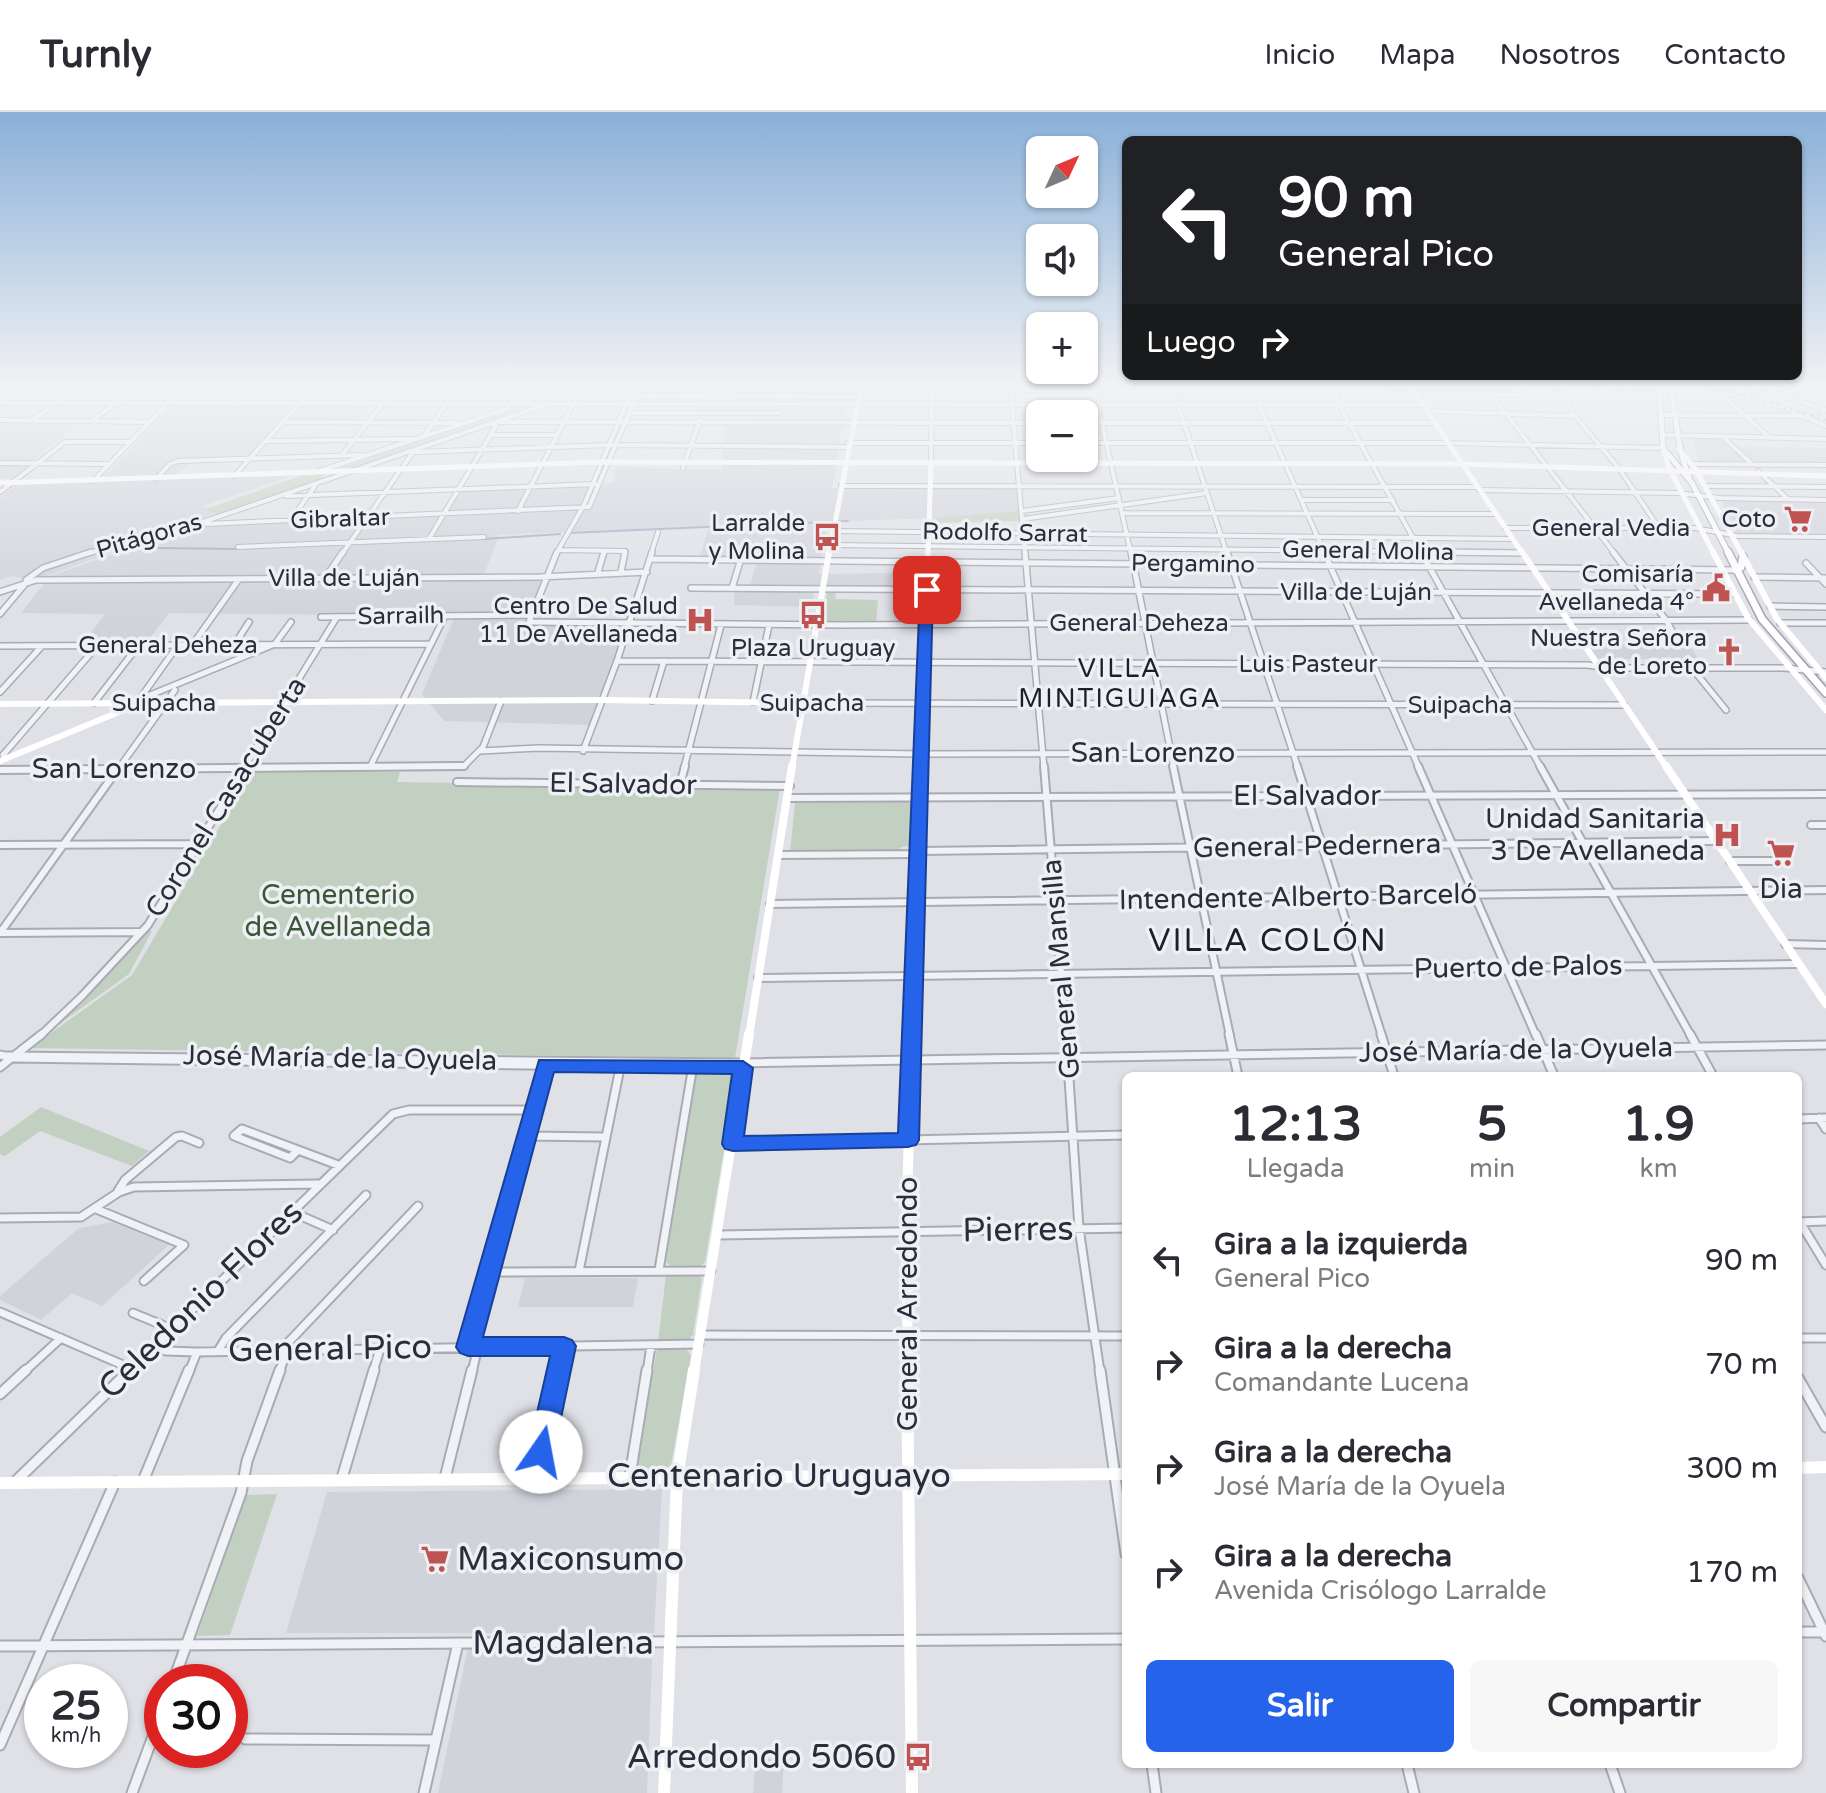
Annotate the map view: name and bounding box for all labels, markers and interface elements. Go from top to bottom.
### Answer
text: Turnly [40,32,152,78]
text: Inicio [1265,38,1335,72]
text: Mapa [1379,38,1455,72]
text: Nosotros [1499,38,1620,72]
text: Contacto [1664,38,1786,72]
north arrow [1026,136,1098,208]
map controls [1026,136,1098,472]
text: 90 m [1278,165,1414,232]
icon: left [1146,168,1250,272]
button: sound [1026,224,1098,296]
text: General Pico [1278,233,1494,276]
button: + [1026,312,1098,384]
icon: right [1252,320,1296,364]
text: Luego [1146,324,1236,361]
button: − [1026,400,1098,472]
street label: Gibraltar [290,503,391,535]
supermarket icon: Coto [1783,504,1813,534]
place label: Coto [1722,505,1776,534]
street label: Pitágoras [93,507,205,565]
place label: Larralde y Molina [708,509,805,566]
street label: General Vedia [1532,514,1690,543]
street label: Rodolfo Sarrat [922,517,1088,549]
bus stop icon: Larralde y Molina [812,522,842,552]
street label: General Molina [1282,535,1454,567]
street label: Pergamino [1131,548,1255,580]
pin [893,556,961,624]
place label: Comisaría Avellaneda 4° [1538,560,1694,617]
street label: Villa de Luján [268,564,420,593]
icon: arrive [905,568,949,612]
public building icon: Comisaría Avellaneda 4° [1701,573,1731,603]
street label: Villa de Luján [1280,578,1432,607]
place label: Centro De Salud 11 De Avellaneda [479,592,678,649]
bus stop icon: Plaza Uruguay [798,600,828,630]
street label: Sarrailh [357,601,445,631]
hospital icon: Centro De Salud 11 De Avellaneda [685,605,715,635]
street label: General Deheza [1049,609,1229,638]
place label: Nuestra Señora de Loreto [1530,624,1707,681]
street label: General Deheza [78,631,258,660]
place label: Plaza Uruguay [731,634,895,663]
church icon: Nuestra Señora de Loreto [1714,637,1744,667]
street label: Luis Pasteur [1239,650,1378,679]
district label: VILLA MINTIGUIAGA [1018,653,1222,714]
street label: Coronel Casacuberta [138,670,314,924]
street label: Suipacha [112,689,216,718]
street label: Suipacha [760,689,864,718]
street label: Suipacha [1408,691,1512,720]
street label: San Lorenzo [1071,736,1235,770]
street label: San Lorenzo [32,752,196,786]
street label: El Salvador [549,766,698,802]
street label: El Salvador [1233,779,1381,813]
place label: Unidad Sanitaria 3 De Avellaneda [1485,802,1705,868]
hospital icon: Unidad Sanitaria 3 De Avellaneda [1712,820,1742,850]
street label: General Pedernera [1192,827,1442,865]
supermarket icon: Dia [1766,838,1796,868]
street label: General Mansilla [1034,858,1088,1080]
place label: Dia [1759,872,1803,906]
street label: Intendente Alberto Barceló [1118,877,1478,917]
park label: Cementerio de Avellaneda [244,878,432,944]
district label: VILLA COLÓN [1148,921,1388,960]
street label: Puerto de Palos [1413,948,1623,986]
street label: José María de la Oyuela [1359,1030,1673,1070]
street label: José María de la Oyuela [183,1038,497,1078]
text: 12:13 [1229,1096,1362,1154]
text: 5 [1477,1096,1507,1154]
text: 1.9 [1622,1096,1695,1154]
text: Llegada [1246,1153,1345,1184]
text: min [1469,1153,1515,1184]
text: km [1640,1153,1678,1184]
street label: General Arredondo [891,1177,925,1431]
street label: Celedonio Flores [90,1192,312,1408]
street label: Pierres [962,1209,1074,1251]
text: Gira a la izquierda [1214,1226,1468,1263]
icon: left [1146,1238,1190,1282]
text: 90 m [1705,1242,1778,1279]
text: General Pico [1214,1263,1370,1294]
street label: General Pico [228,1327,432,1371]
text: Gira a la derecha [1214,1330,1452,1367]
icon: right [1146,1342,1190,1386]
text: 70 m [1705,1346,1778,1383]
text: Comandante Lucena [1214,1367,1469,1398]
position arrow [499,1410,583,1494]
text: Gira a la derecha [1214,1434,1452,1471]
icon: right [1146,1446,1190,1490]
text: 300 m [1686,1450,1778,1487]
street label: Centenario Uruguayo [607,1456,951,1497]
text: José María de la Oyuela [1214,1471,1506,1502]
text: Gira a la derecha [1214,1538,1452,1575]
place label: Maxiconsumo [457,1539,684,1580]
supermarket icon: Maxiconsumo [420,1544,450,1574]
icon: right [1146,1550,1190,1594]
text: 170 m [1686,1554,1778,1591]
text: Avenida Crisólogo Larralde [1214,1575,1546,1606]
street label: Magdalena [472,1623,654,1664]
button: Salir [1146,1660,1454,1752]
button: Compartir [1470,1660,1778,1752]
speed limit sign: 30 [144,1664,248,1768]
text: 25 [51,1682,101,1730]
text: km/h [51,1724,101,1748]
place label: Arredondo 5060 [627,1737,896,1778]
bus stop icon: Arredondo 5060 [903,1742,933,1772]

